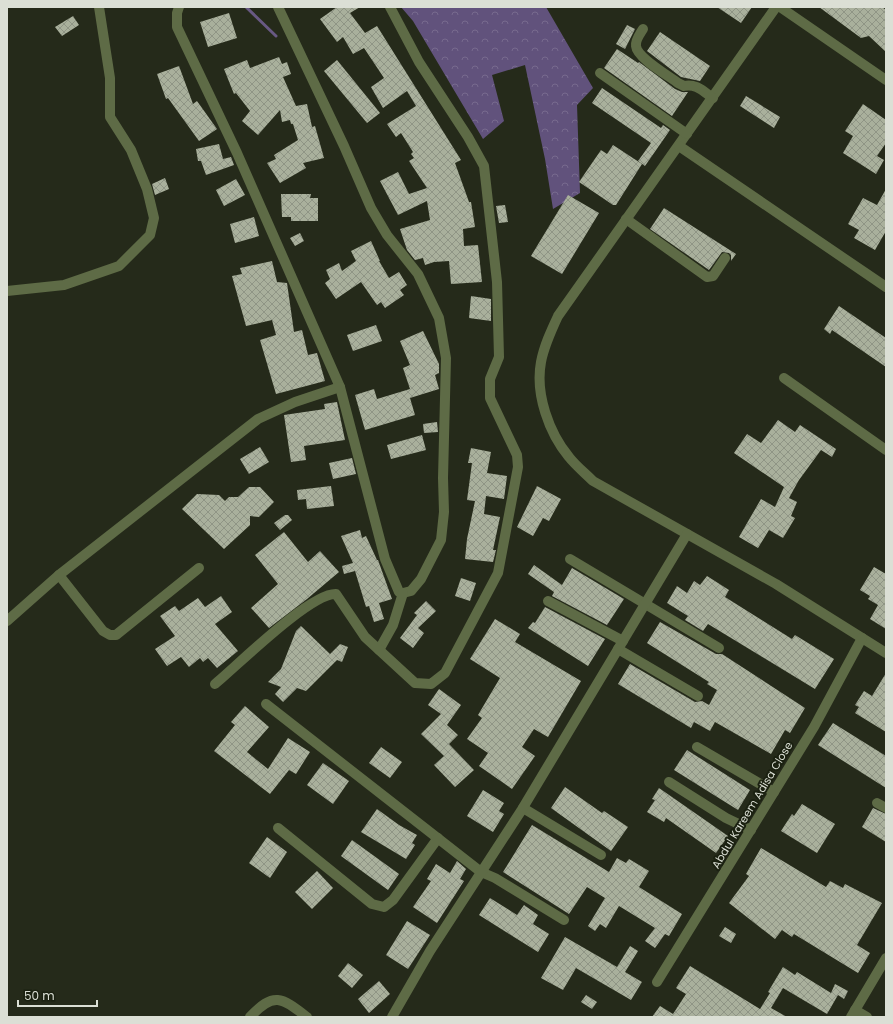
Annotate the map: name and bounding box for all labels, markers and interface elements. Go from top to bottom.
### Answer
street label: Abdul Kareem Adisa Close [708,738,796,871]
scale bar [18,982,97,1008]
text: 50 m [24,987,55,1004]

